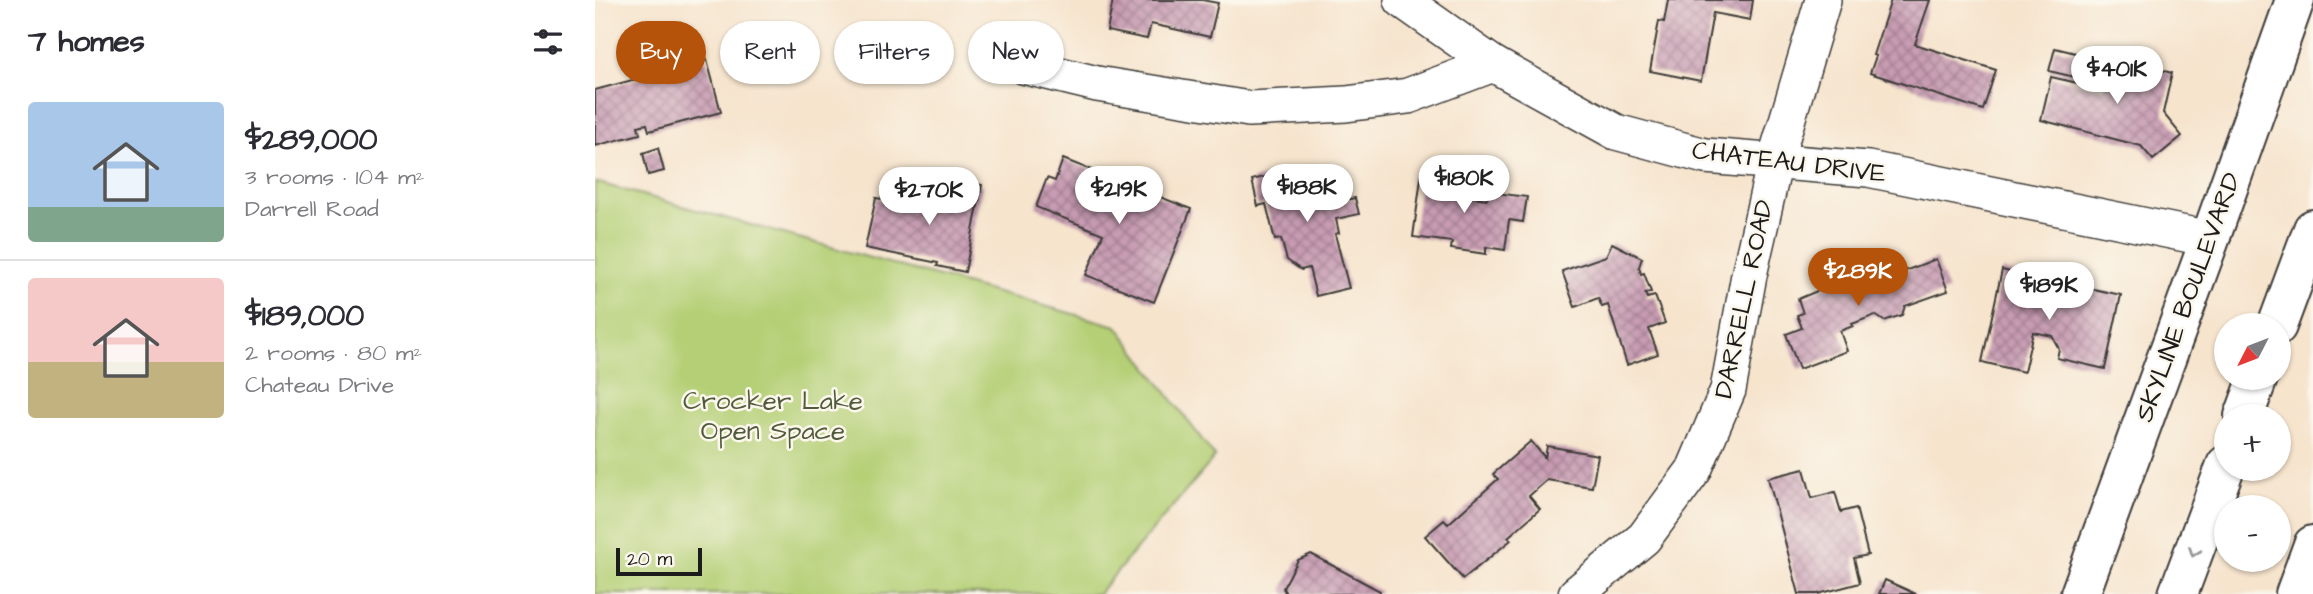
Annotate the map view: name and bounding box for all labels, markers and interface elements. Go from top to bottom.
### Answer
text: 7 homes [28,21,145,63]
chip: Buy [616,21,706,84]
chip: Rent [720,21,820,84]
chip: Filters [834,21,954,84]
chip: New [968,21,1064,84]
icon: filters [529,23,567,61]
pin: $401K [2068,46,2166,106]
text: $401K [2087,53,2147,85]
text: $289,000 [245,119,378,161]
icon: home [84,130,168,214]
street label: CHATEAU DRIVE [1690,132,1888,192]
pin: $180K [1415,156,1513,215]
text: 3 rooms · 104 m² [245,161,424,193]
text: $180K [1434,162,1494,194]
pin: $188K [1258,164,1356,224]
pin: $219K [1070,166,1168,226]
street label: SKYLINE BOULEVARD [2126,167,2250,427]
pin: $270K [880,168,978,227]
text: $188K [1277,171,1337,203]
text: $219K [1091,173,1147,205]
text: $270K [895,174,963,206]
text: Darrell Road [245,193,379,225]
street label: DARRELL ROAD [1705,196,1783,401]
pin: $289K [1809,248,1907,308]
text: $289K [1824,255,1892,287]
pin: $189K [2000,262,2098,322]
text: $189K [2020,269,2078,301]
text: $189,000 [245,295,364,337]
icon: home [84,306,168,390]
north arrow [2214,313,2291,390]
map controls [2214,313,2291,572]
text: 2 rooms · 80 m² [245,337,422,369]
text: Chateau Drive [245,369,394,401]
park label: Crocker Lake Open Space [683,383,863,449]
button: + [2214,404,2291,481]
button: − [2214,495,2291,572]
scale bar [616,545,702,577]
text: 20 m [627,546,672,573]
one-way arrow [2188,546,2202,558]

